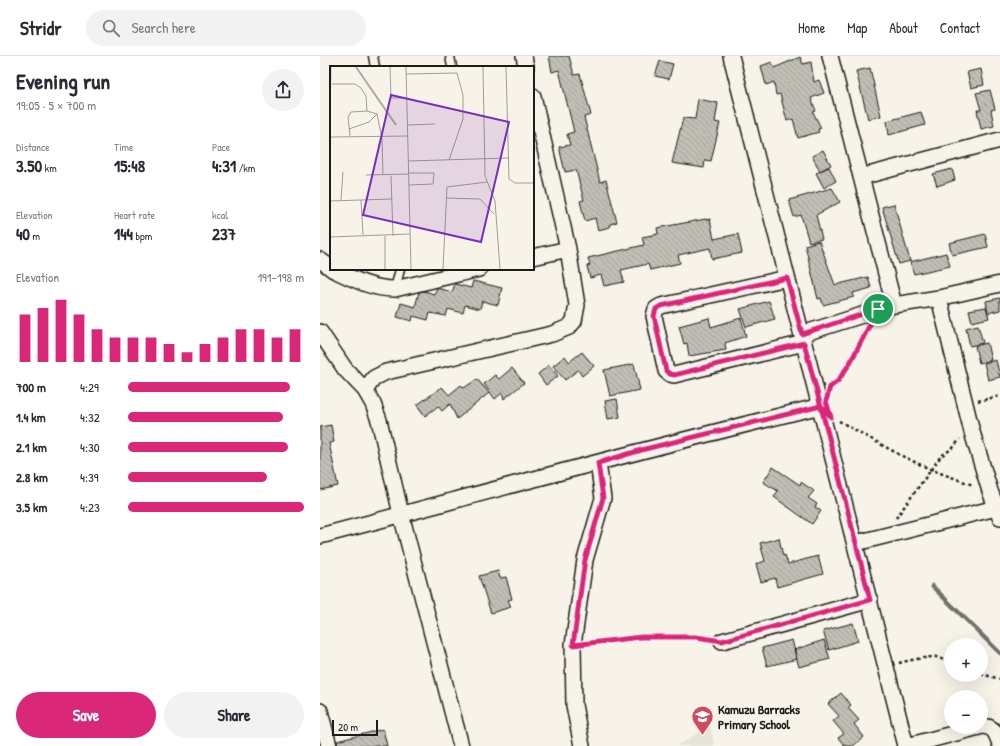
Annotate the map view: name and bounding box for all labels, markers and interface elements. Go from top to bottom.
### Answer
search box [86,10,366,46]
text: Stridr [20,15,62,41]
icon: search [100,17,122,39]
text: Search here [132,17,196,38]
text: Home [798,18,825,37]
text: Map [847,18,867,37]
text: About [889,18,918,37]
text: Contact [940,18,980,37]
text: Evening run [16,66,110,96]
inset map [330,66,534,270]
button: share [262,69,304,111]
text: 19:05 · 5 × 700 m [16,96,96,114]
text: Distance [16,140,50,154]
text: Time [114,140,133,154]
text: Pace [212,140,230,154]
text: 3.50 [16,154,42,177]
text: 15:48 [114,154,145,177]
text: 4:31 [212,154,236,177]
text: km [42,161,57,175]
text: /km [236,161,255,175]
text: Elevation [16,208,53,222]
text: Heart rate [114,208,155,222]
text: kcal [212,208,228,222]
text: 40 [16,222,30,245]
text: 144 [114,222,133,245]
text: 237 [212,222,236,245]
text: m [30,229,40,243]
text: bpm [133,229,152,243]
text: Elevation [16,268,59,286]
text: 191–198 m [257,268,304,286]
pin [861,292,895,326]
icon: arrive [867,298,889,320]
text: 700 m [16,378,46,396]
text: 4:29 [80,378,99,396]
text: 1.4 km [16,408,46,426]
text: 4:32 [80,408,100,426]
text: 2.1 km [16,438,47,456]
text: 4:30 [80,438,100,456]
text: 2.8 km [16,468,48,486]
text: 4:39 [80,468,99,486]
text: 3.5 km [16,498,47,516]
text: 4:23 [80,498,100,516]
map controls [944,638,988,734]
button: + [944,638,988,682]
button: − [944,690,988,734]
button: Save [16,692,156,738]
button: Share [164,692,304,738]
place label: Kamuzu Barracks Primary School [718,700,800,734]
school or university icon: Kamuzu Barracks Primary School [690,703,716,736]
scale bar [332,718,378,737]
text: 20 m [338,720,358,734]

